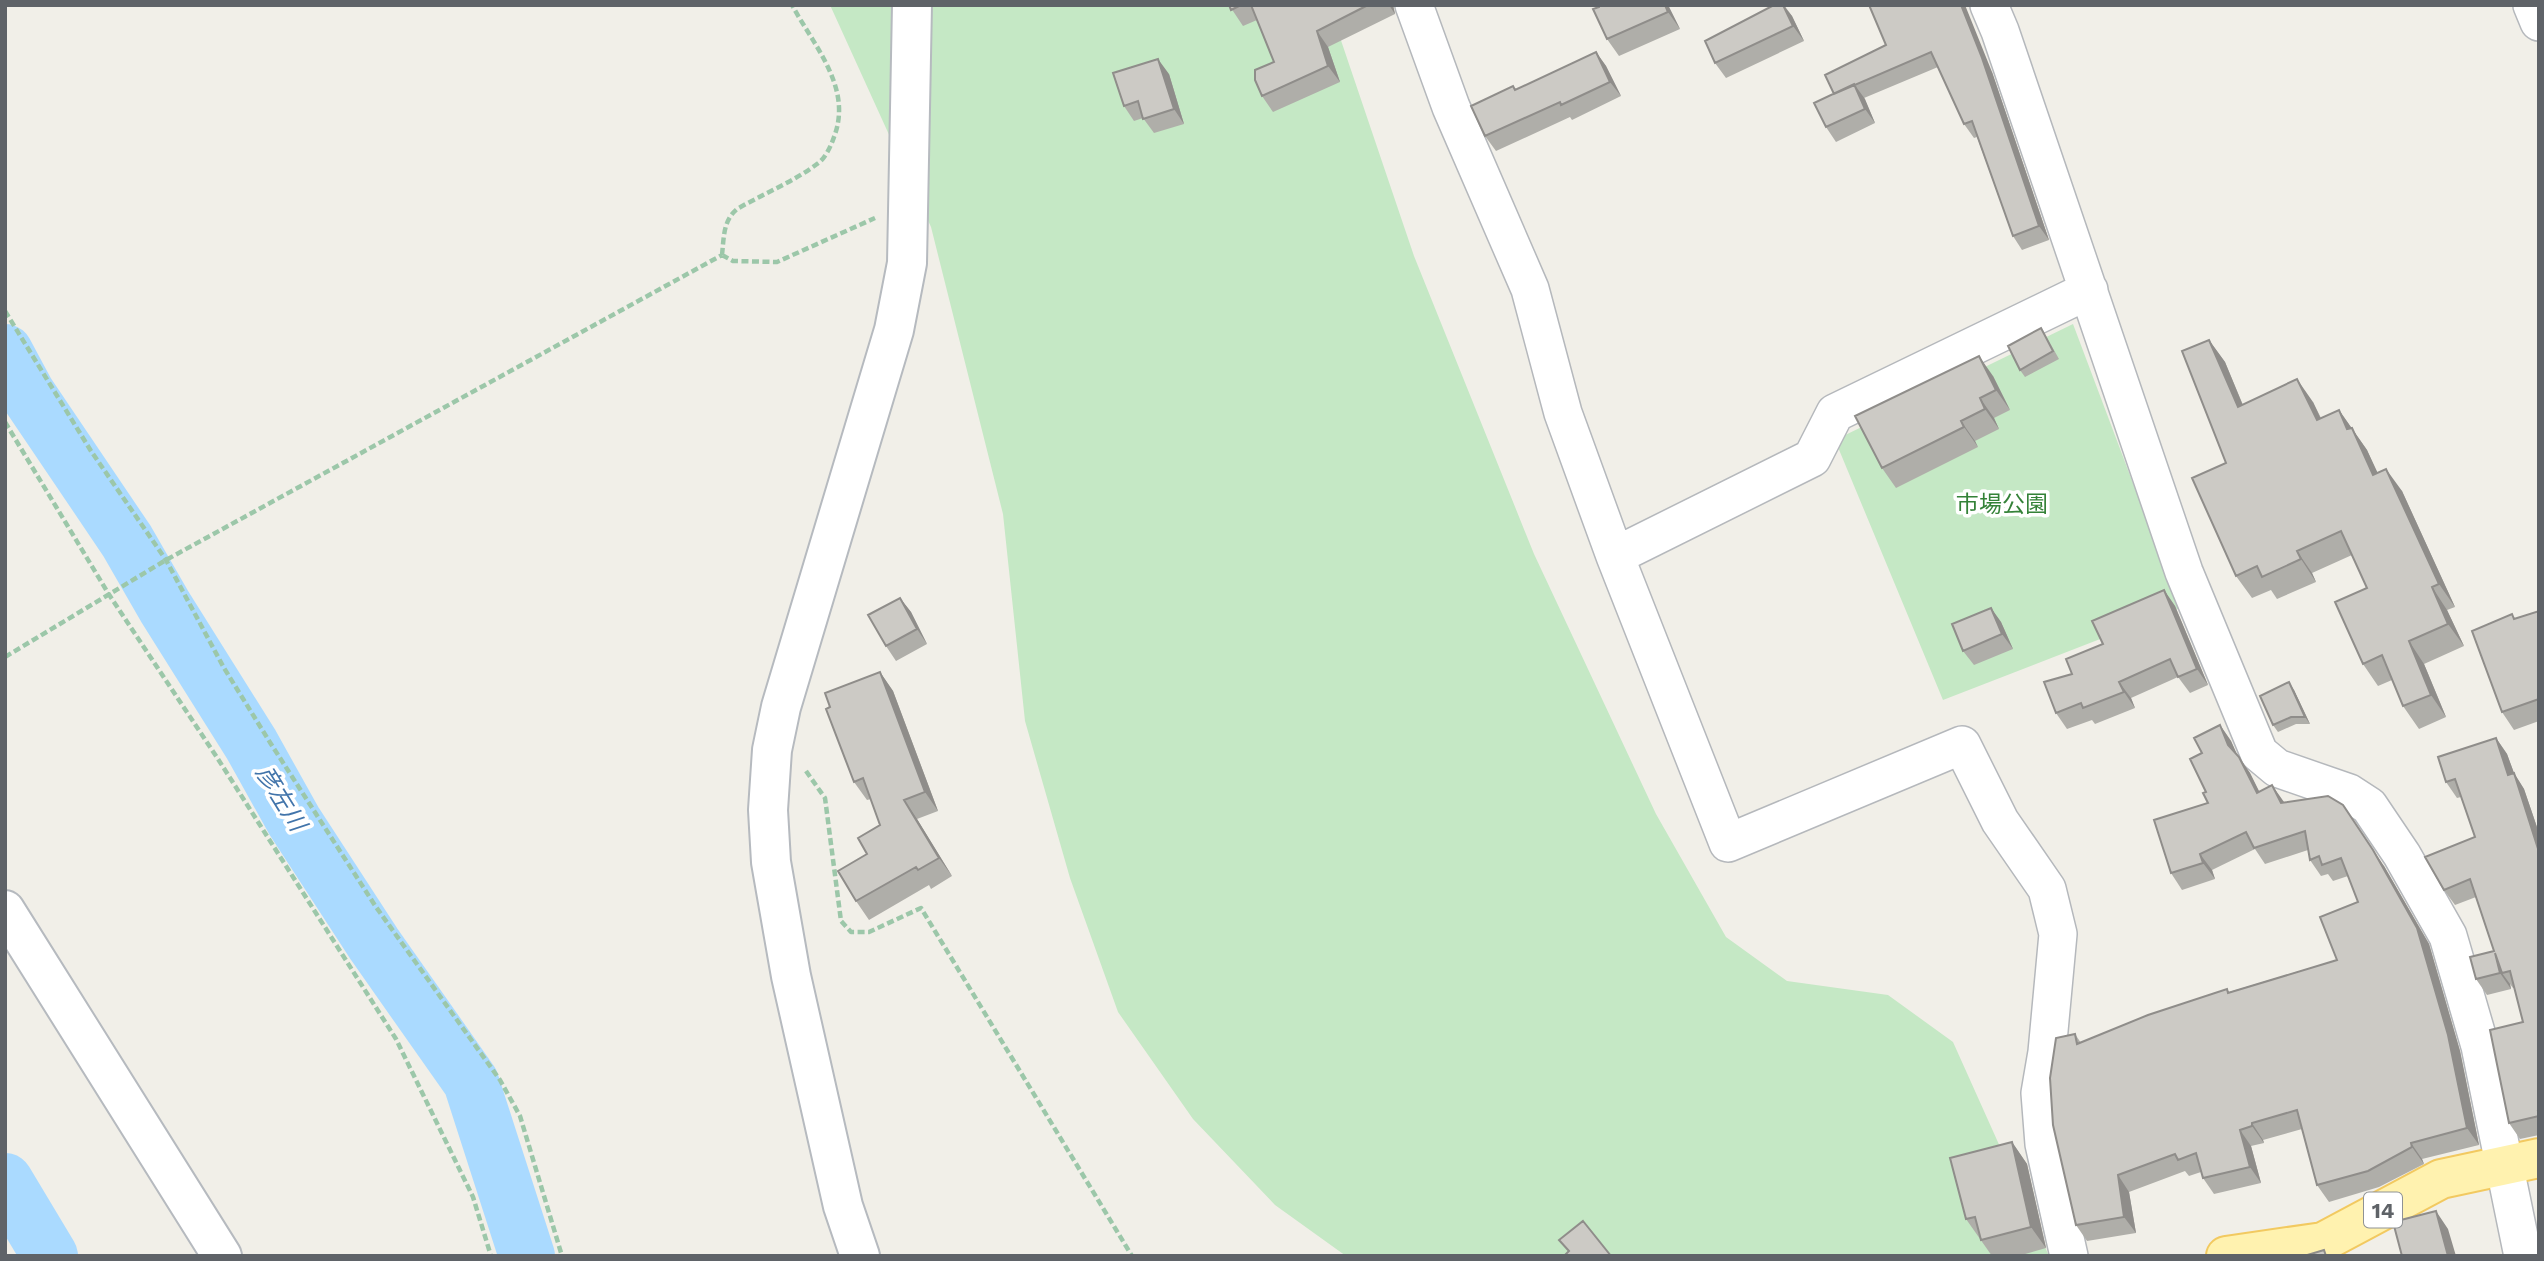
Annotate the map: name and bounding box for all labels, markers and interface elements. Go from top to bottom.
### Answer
park label: 市場公園 [1956,491,2048,518]
water label: 彦左川 [250,760,314,838]
road number: 14 [2364,1192,2402,1228]

